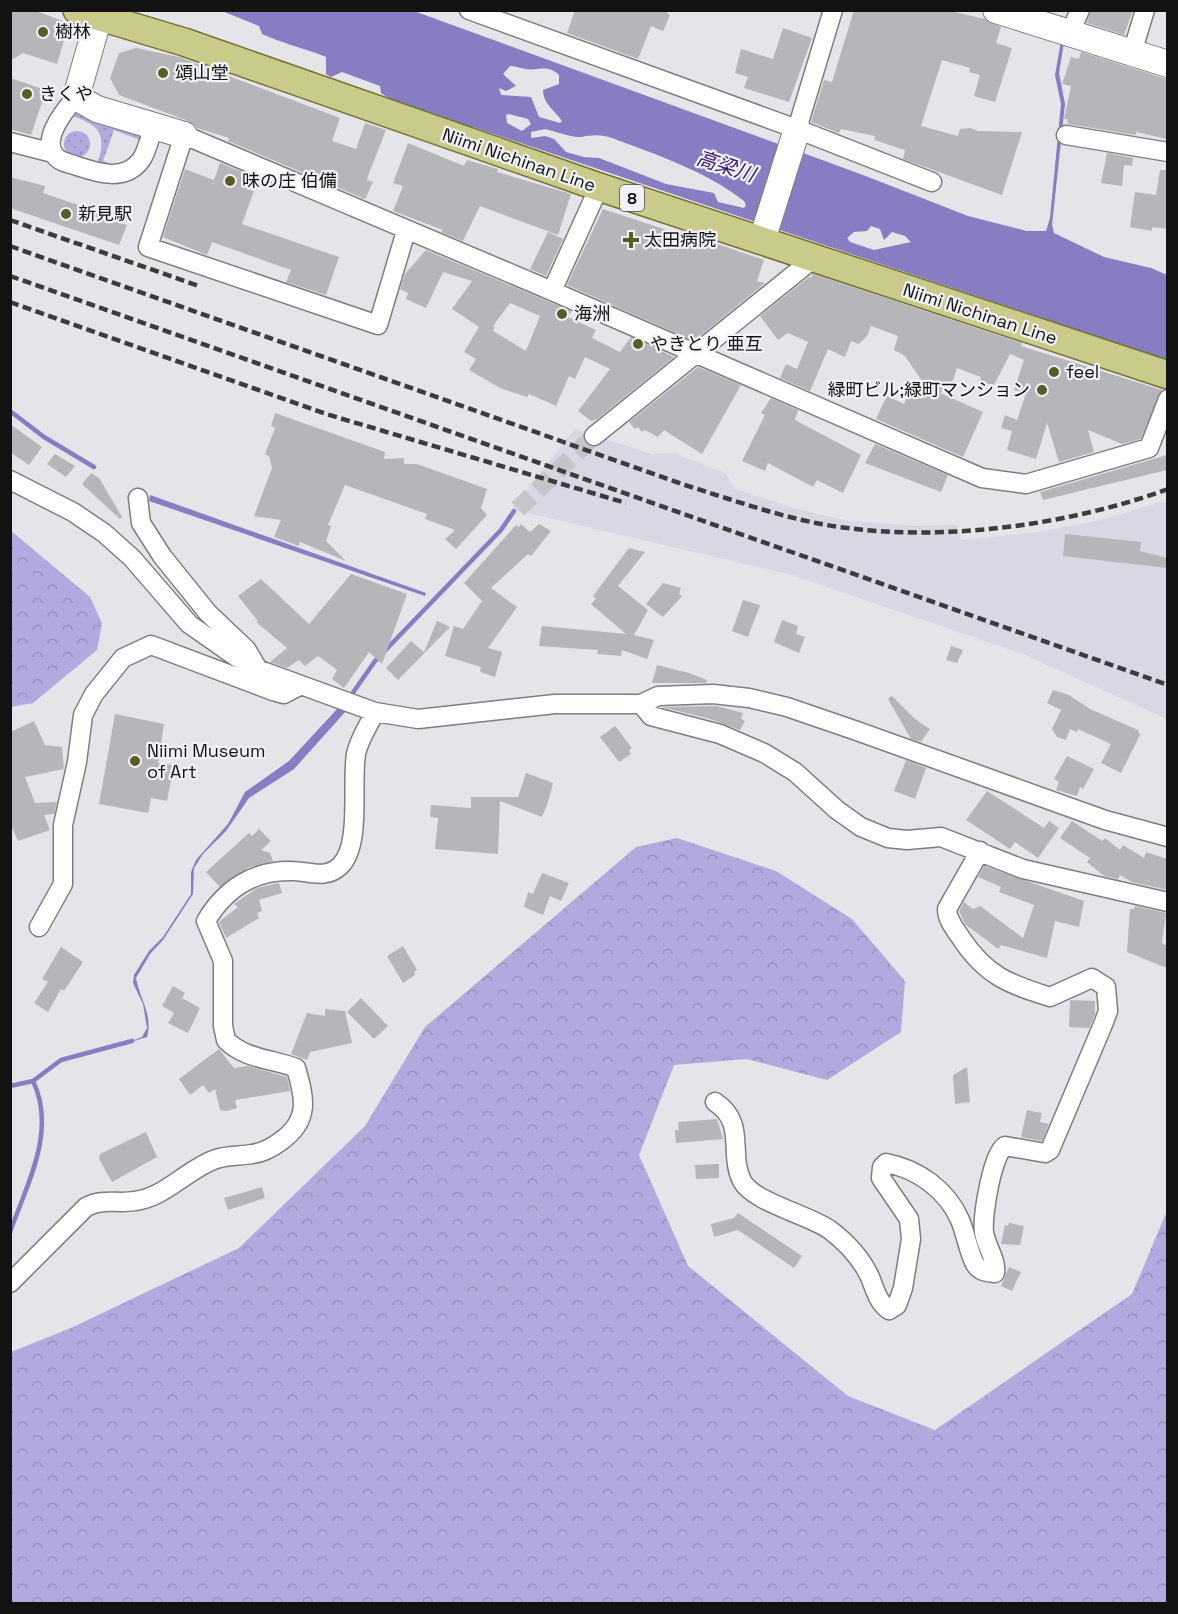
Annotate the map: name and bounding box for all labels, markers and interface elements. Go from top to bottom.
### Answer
place label: 樹林 [55,20,91,43]
marker: 樹林 [36,25,50,39]
place label: 頌山堂 [175,61,229,84]
marker: 頌山堂 [156,66,170,80]
place label: きくや [39,82,93,105]
marker: きくや [20,87,34,101]
street label: Niimi Nichinan Line [439,122,599,197]
water label: 高梁川 [693,144,760,188]
place label: 味の庄 伯備 [242,169,337,192]
marker: 味の庄 伯備 [223,174,237,188]
road number: 8 [620,185,644,211]
place label: 新見駅 [78,202,132,225]
marker: 新見駅 [59,207,73,221]
place label: 太田病院 [644,228,716,251]
marker: 太田病院 [622,231,640,249]
street label: Niimi Nichinan Line [900,278,1060,349]
place label: 海洲 [574,302,610,325]
marker: 海洲 [555,307,569,321]
place label: やきとり 亜互 [650,332,763,355]
marker: やきとり 亜互 [631,337,645,351]
place label: feel [1066,360,1099,383]
marker: feel [1047,365,1061,379]
place label: 緑町ビル;緑町マンション [827,378,1030,401]
marker: 緑町ビル;緑町マンション [1035,383,1049,397]
place label: Niimi Museum of Art [147,739,266,783]
marker: Niimi Museum of Art [128,754,142,768]

